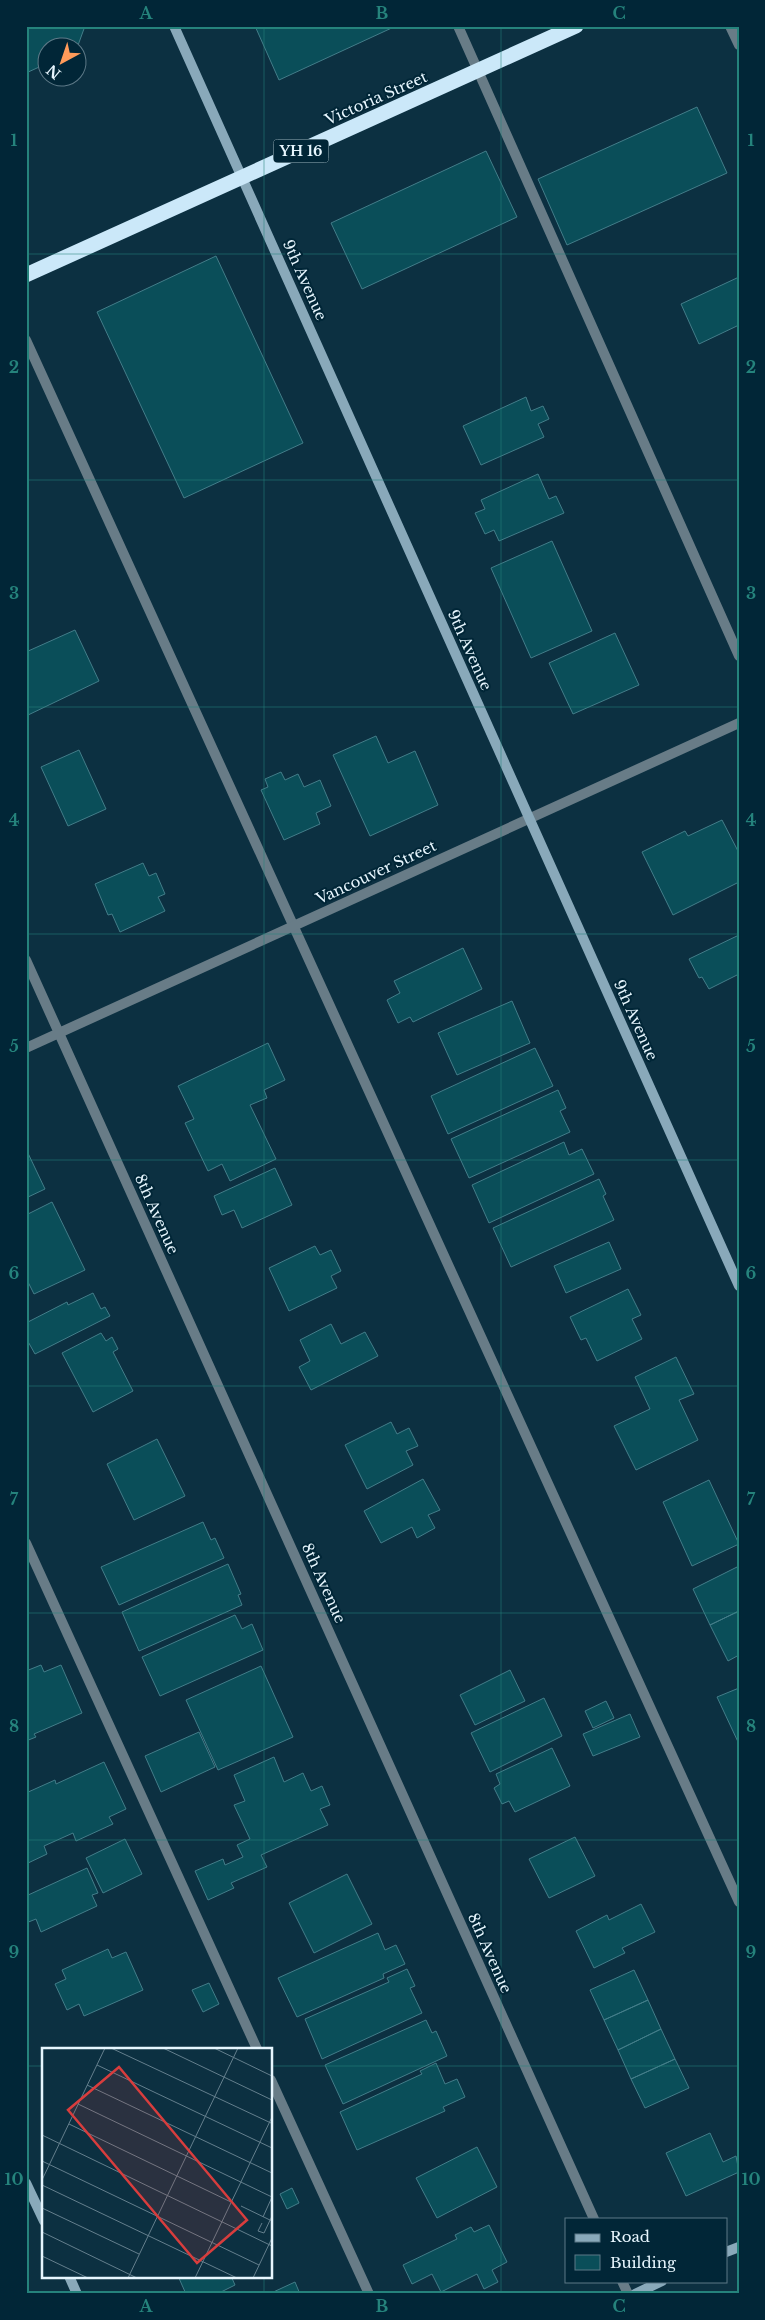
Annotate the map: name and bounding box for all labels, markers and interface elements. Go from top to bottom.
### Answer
text: A [139,3,154,23]
text: B [376,3,389,23]
text: C [612,3,626,23]
north arrow [38,38,88,88]
text: N [43,61,64,83]
street label: Victoria Street [321,67,430,129]
text: 1 [11,130,18,150]
text: 1 [748,130,755,150]
road number: YH 16 [274,140,328,162]
street label: 9th Avenue [279,237,331,323]
text: 2 [9,357,19,377]
text: 2 [746,357,756,377]
text: 3 [9,583,19,603]
text: 3 [746,583,756,603]
street label: 9th Avenue [444,607,496,693]
text: 4 [9,810,19,830]
text: 4 [746,810,756,830]
street label: Vancouver Street [312,836,439,909]
street label: 9th Avenue [610,977,662,1063]
text: 5 [9,1036,19,1056]
text: 5 [746,1036,756,1056]
street label: 8th Avenue [131,1171,183,1257]
text: 6 [9,1263,20,1283]
text: 6 [746,1263,757,1283]
text: 7 [10,1489,19,1509]
text: 7 [747,1489,756,1509]
street label: 8th Avenue [298,1540,350,1626]
text: 8 [9,1716,19,1736]
text: 8 [746,1716,756,1736]
street label: 8th Avenue [464,1910,516,1996]
text: 9 [9,1942,20,1962]
text: 9 [746,1942,757,1962]
inset map [42,2048,272,2278]
text: 10 [4,2169,24,2189]
text: 10 [741,2169,761,2189]
legend [565,2218,728,2282]
text: Road [610,2227,650,2246]
text: Building [610,2253,677,2272]
text: A [139,2296,154,2316]
text: B [376,2296,389,2316]
text: C [612,2296,626,2316]

